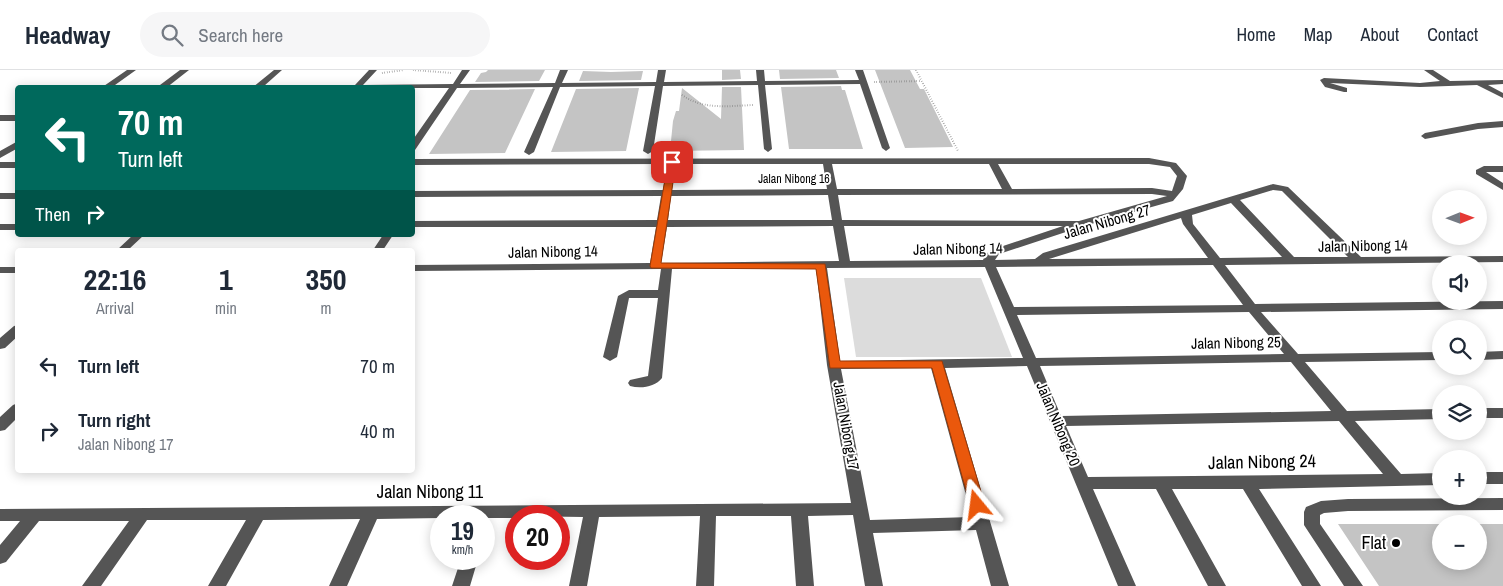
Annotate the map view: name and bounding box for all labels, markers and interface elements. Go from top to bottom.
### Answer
search box [140,12,490,57]
text: Headway [25,19,110,51]
icon: search [158,21,186,49]
text: Search here [198,22,283,48]
text: Home [1236,22,1276,47]
text: Map [1304,22,1333,47]
text: About [1361,22,1399,47]
text: Contact [1427,22,1478,47]
text: 70 m [118,99,183,146]
icon: left [35,105,100,170]
pin [651,141,693,183]
text: Turn left [118,144,183,174]
icon: arrive [658,148,686,176]
street label: Jalan Nibong 16 [758,171,830,187]
north arrow [1432,190,1488,245]
map controls [1432,190,1487,570]
street label: Jalan Nibong 27 [1061,199,1153,244]
icon: right [81,200,109,228]
text: Then [35,201,71,227]
street label: Jalan Nibong 14 [1318,234,1408,257]
street label: Jalan Nibong 14 [913,237,1003,260]
street label: Jalan Nibong 14 [508,240,598,263]
button: sound [1432,255,1487,310]
text: 22:16 [84,259,146,299]
text: 1 [219,259,233,299]
text: 350 [305,259,346,299]
text: Arrival [96,297,134,319]
text: min [215,297,237,319]
text: m [320,297,331,319]
button: search [1432,320,1487,375]
street label: Jalan Nibong 25 [1191,331,1281,354]
icon: left [35,352,63,380]
text: Turn left [78,353,139,379]
text: 70 m [360,353,395,379]
street label: Jalan Nibong 20 [1031,378,1086,469]
street label: Jalan Nibong 17 [828,380,865,472]
button: layers [1432,385,1487,440]
text: Turn right [78,407,150,433]
icon: right [35,417,63,445]
text: 40 m [360,418,395,444]
text: Jalan Nibong 17 [78,433,174,455]
street label: Jalan Nibong 24 [1208,448,1316,475]
button: + [1432,450,1487,505]
position arrow [950,478,1002,530]
street label: Jalan Nibong 11 [377,479,484,504]
speed limit sign: 20 [505,505,570,570]
text: 19 [451,514,474,548]
button: − [1432,515,1487,570]
place label: Flat [1361,530,1386,555]
marker: Flat [1390,537,1402,549]
text: km/h [452,542,473,558]

